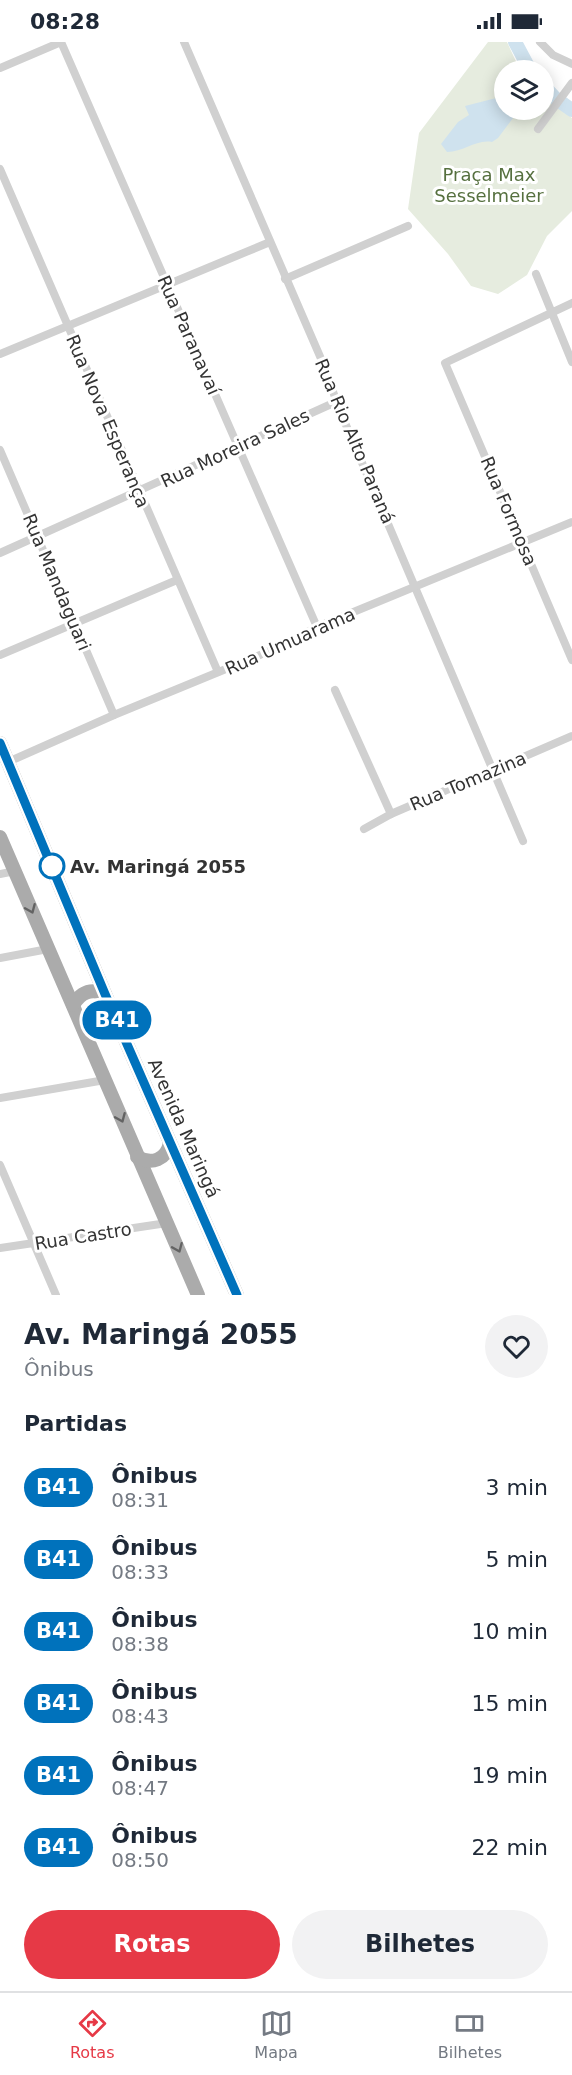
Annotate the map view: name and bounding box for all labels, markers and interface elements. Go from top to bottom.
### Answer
text: 08:28 [30,9,100,34]
map controls [494,60,554,120]
button: layers [494,60,554,120]
park label: Praça Max Sesselmeier [434,164,544,206]
street label: Rua Paranavaí [153,272,225,399]
street label: Rua Nova Esperança [62,331,154,511]
street label: Rua Rio Alto Paraná [311,355,399,527]
street label: Rua Moreira Sales [157,404,313,492]
street label: Rua Formosa [477,453,541,569]
street label: Rua Mandaguari [19,510,95,654]
street label: Rua Umuarama [222,603,358,679]
street label: Rua Tomazina [407,747,529,815]
marker: Av. Maringá 2055 [39,853,65,879]
place label: Av. Maringá 2055 [70,856,246,877]
one-way arrow [24,903,36,914]
line badge: B41 [82,1000,152,1040]
text: B41 [94,1008,140,1032]
street label: Avenida Maringá [144,1055,224,1201]
one-way arrow [114,1112,126,1123]
street label: Rua Castro [33,1218,133,1254]
one-way arrow [171,1242,183,1253]
button: heart [485,1315,548,1378]
text: Av. Maringá 2055 [24,1318,298,1351]
text: Ônibus [24,1357,94,1381]
text: Partidas [24,1411,127,1436]
text: Ônibus [111,1463,198,1488]
text: B41 [36,1475,81,1499]
text: 3 min [486,1475,548,1500]
text: 08:31 [111,1488,169,1512]
text: Ônibus [111,1535,198,1560]
text: B41 [36,1547,81,1571]
text: 5 min [486,1547,548,1572]
text: 08:33 [111,1560,169,1584]
text: Ônibus [111,1607,198,1632]
text: B41 [36,1619,81,1643]
text: 10 min [472,1619,548,1644]
text: 08:38 [111,1632,169,1656]
text: Ônibus [111,1679,198,1704]
text: B41 [36,1691,81,1715]
text: 15 min [472,1691,548,1716]
text: 08:43 [111,1704,169,1728]
text: Ônibus [111,1751,198,1776]
text: B41 [36,1763,81,1787]
text: 19 min [472,1763,548,1788]
text: 08:47 [111,1776,169,1800]
text: Ônibus [111,1823,198,1848]
text: B41 [36,1835,81,1859]
text: 22 min [472,1835,548,1860]
text: 08:50 [111,1848,169,1872]
button: Rotas [24,1910,280,1979]
button: Bilhetes [292,1910,548,1979]
tab: Rotas [70,2007,115,2062]
tab: Mapa [254,2007,298,2062]
tab: Bilhetes [438,2007,502,2062]

